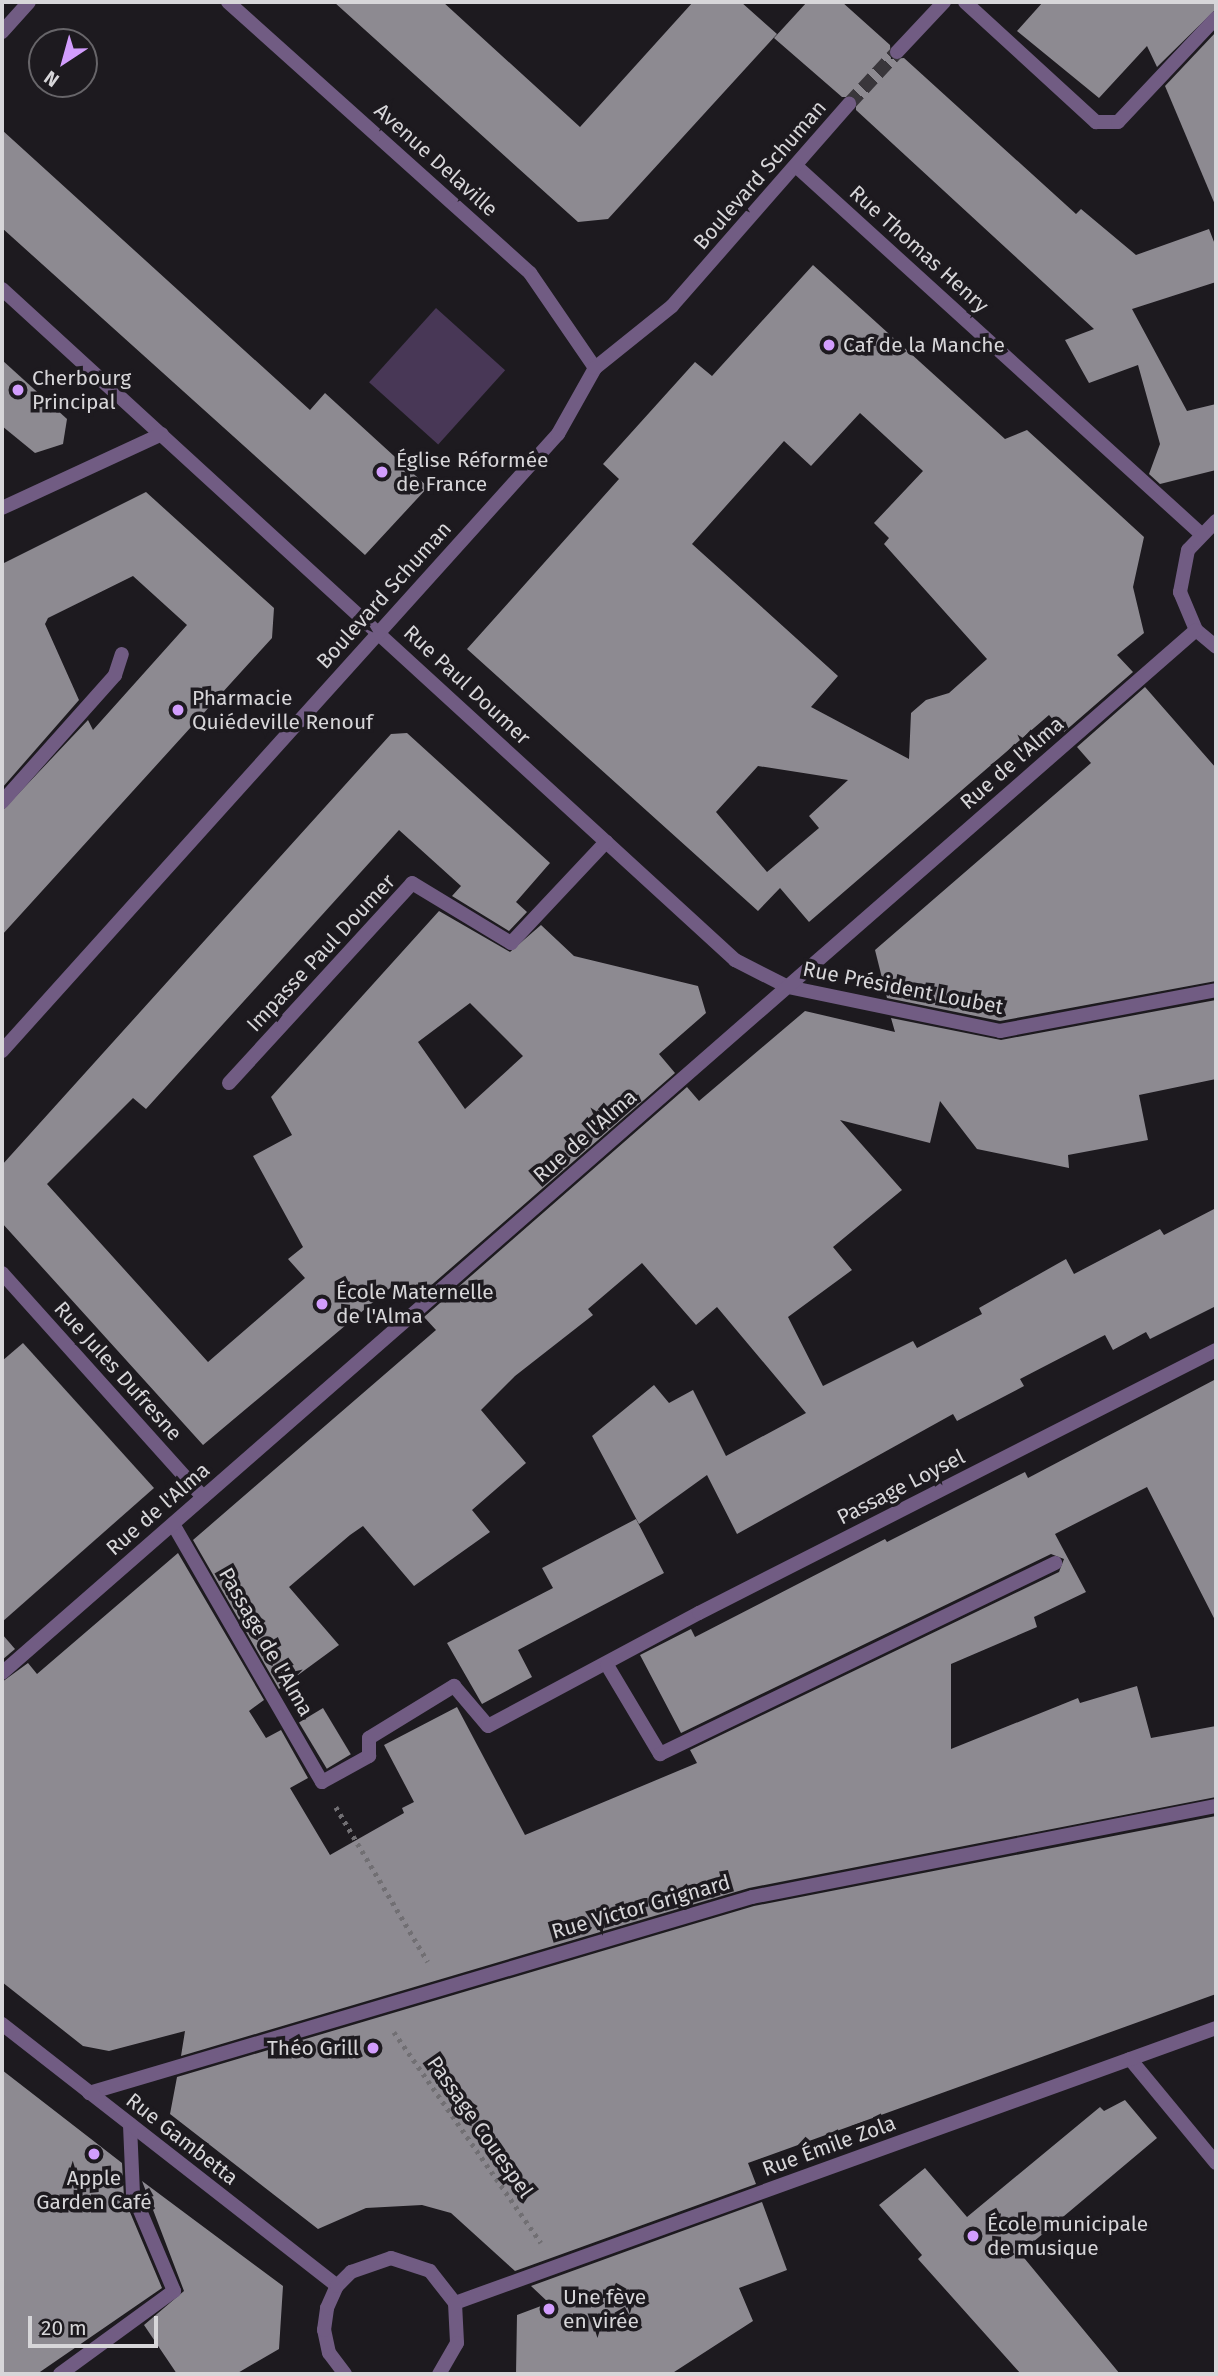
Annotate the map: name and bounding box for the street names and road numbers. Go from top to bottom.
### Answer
street label: Boulevard Schuman [688,95,832,255]
street label: Avenue Delaville [369,98,503,222]
street label: Rue Thomas Henry [844,180,994,318]
street label: Boulevard Schuman [311,516,457,674]
street label: Rue Paul Doumer [398,620,536,750]
street label: Rue de l'Alma [955,711,1069,815]
street label: Impasse Paul Doumer [242,869,400,1037]
street label: Rue Président Loubet [801,956,1005,1020]
street label: Rue de l'Alma [528,1084,642,1188]
street label: Rue Jules Dufresne [49,1296,187,1446]
street label: Passage Loysel [833,1444,969,1530]
street label: Rue de l'Alma [101,1457,215,1561]
street label: Passage de l'Alma [213,1563,319,1721]
street label: Rue Victor Grignard [549,1869,733,1945]
street label: Passage Couespel [422,2051,538,2203]
street label: Rue Gambetta [121,2088,243,2190]
street label: Rue Émile Zola [759,2110,899,2182]

